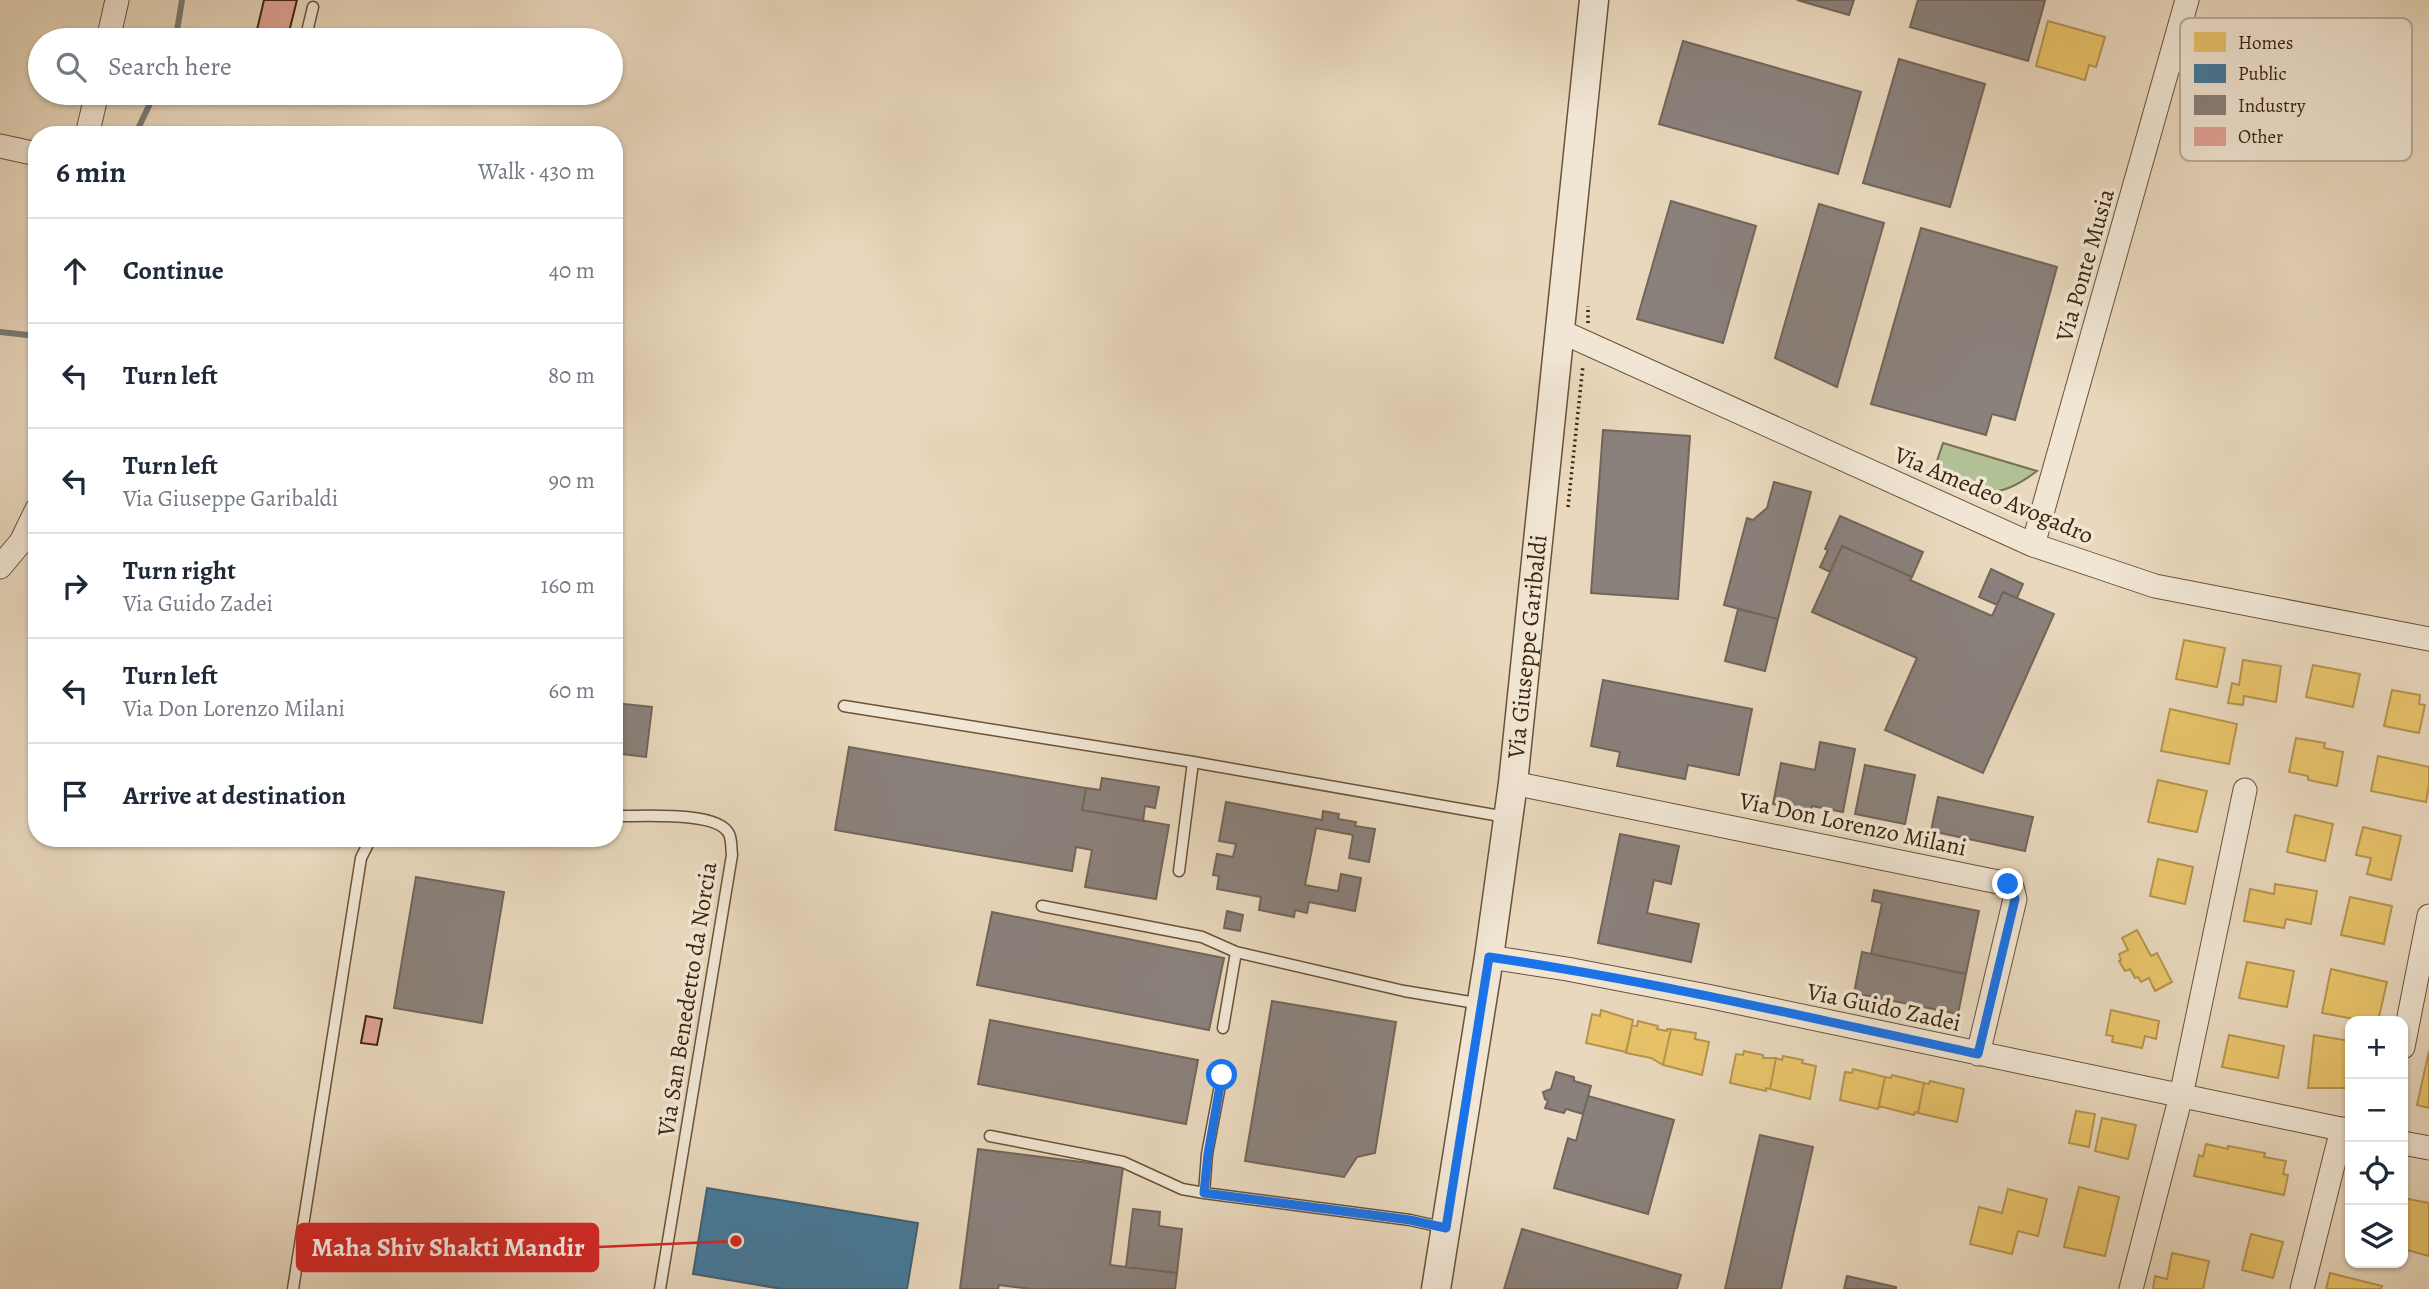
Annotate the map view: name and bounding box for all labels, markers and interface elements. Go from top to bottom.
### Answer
legend [2180,18,2412,161]
search box [28,28,623,105]
text: Homes [2238,30,2293,56]
icon: search [52,48,90,86]
text: Search here [108,49,232,84]
text: Public [2238,61,2286,87]
text: Industry [2238,93,2306,119]
text: Other [2238,124,2283,150]
text: 6 min [56,152,126,192]
text: Walk · 430 m [478,156,595,187]
street label: Via Ponte Musia [2048,184,2122,346]
icon: ahead [56,252,94,290]
text: Continue [123,253,224,288]
text: 40 m [549,255,595,286]
icon: left [56,357,94,395]
text: Turn left [123,358,218,393]
text: 80 m [548,360,595,391]
street label: Via Amedeo Avogadro [1889,438,2099,551]
text: Turn left [123,448,218,483]
icon: left [56,462,94,500]
text: 90 m [549,465,595,496]
text: Via Giuseppe Garibaldi [123,483,338,514]
street label: Via Giuseppe Garibaldi [1500,533,1555,761]
text: Turn right [123,553,236,588]
icon: right [56,567,94,605]
text: 160 m [541,570,595,601]
text: Via Guido Zadei [123,588,273,619]
text: Turn left [123,658,218,693]
icon: left [56,672,94,710]
text: 60 m [548,675,595,706]
text: Via Don Lorenzo Milani [123,693,345,724]
icon: arrive [56,777,94,815]
text: Arrive at destination [123,778,346,813]
street label: Via Don Lorenzo Milani [1735,784,1970,864]
street label: Via San Benedetto da Norcia [649,859,725,1139]
route end [1992,868,2023,899]
street label: Via Guido Zadei [1803,975,1964,1039]
map controls [2345,1016,2408,1268]
button: + [2345,1016,2408,1079]
route start [1206,1059,1237,1090]
button: − [2345,1079,2408,1142]
button: locate [2345,1142,2408,1205]
button: layers [2345,1205,2408,1268]
callout: Maha Shiv Shakti Mandir [297,1224,598,1271]
text: Maha Shiv Shakti Mandir [311,1230,585,1265]

